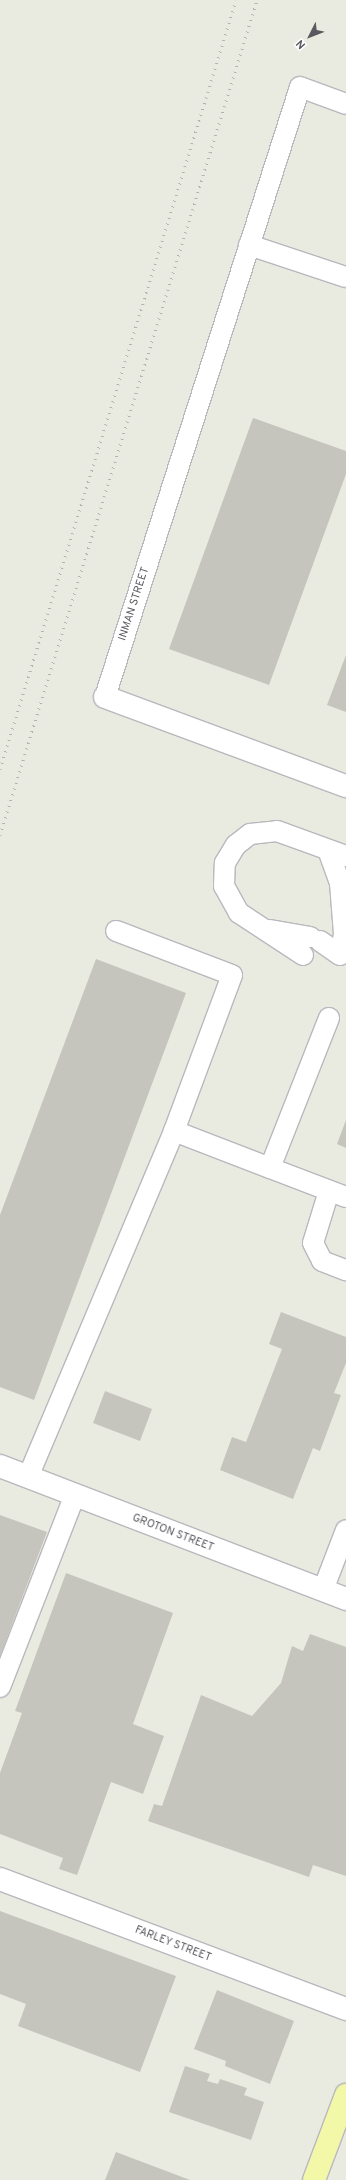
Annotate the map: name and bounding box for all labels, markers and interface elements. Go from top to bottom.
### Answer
north arrow [290,16,330,56]
text: N [293,36,309,52]
street label: INMAN STREET [116,566,152,642]
street label: GROTON STREET [130,1511,216,1555]
street label: FARLEY STREET [133,1923,213,1965]

